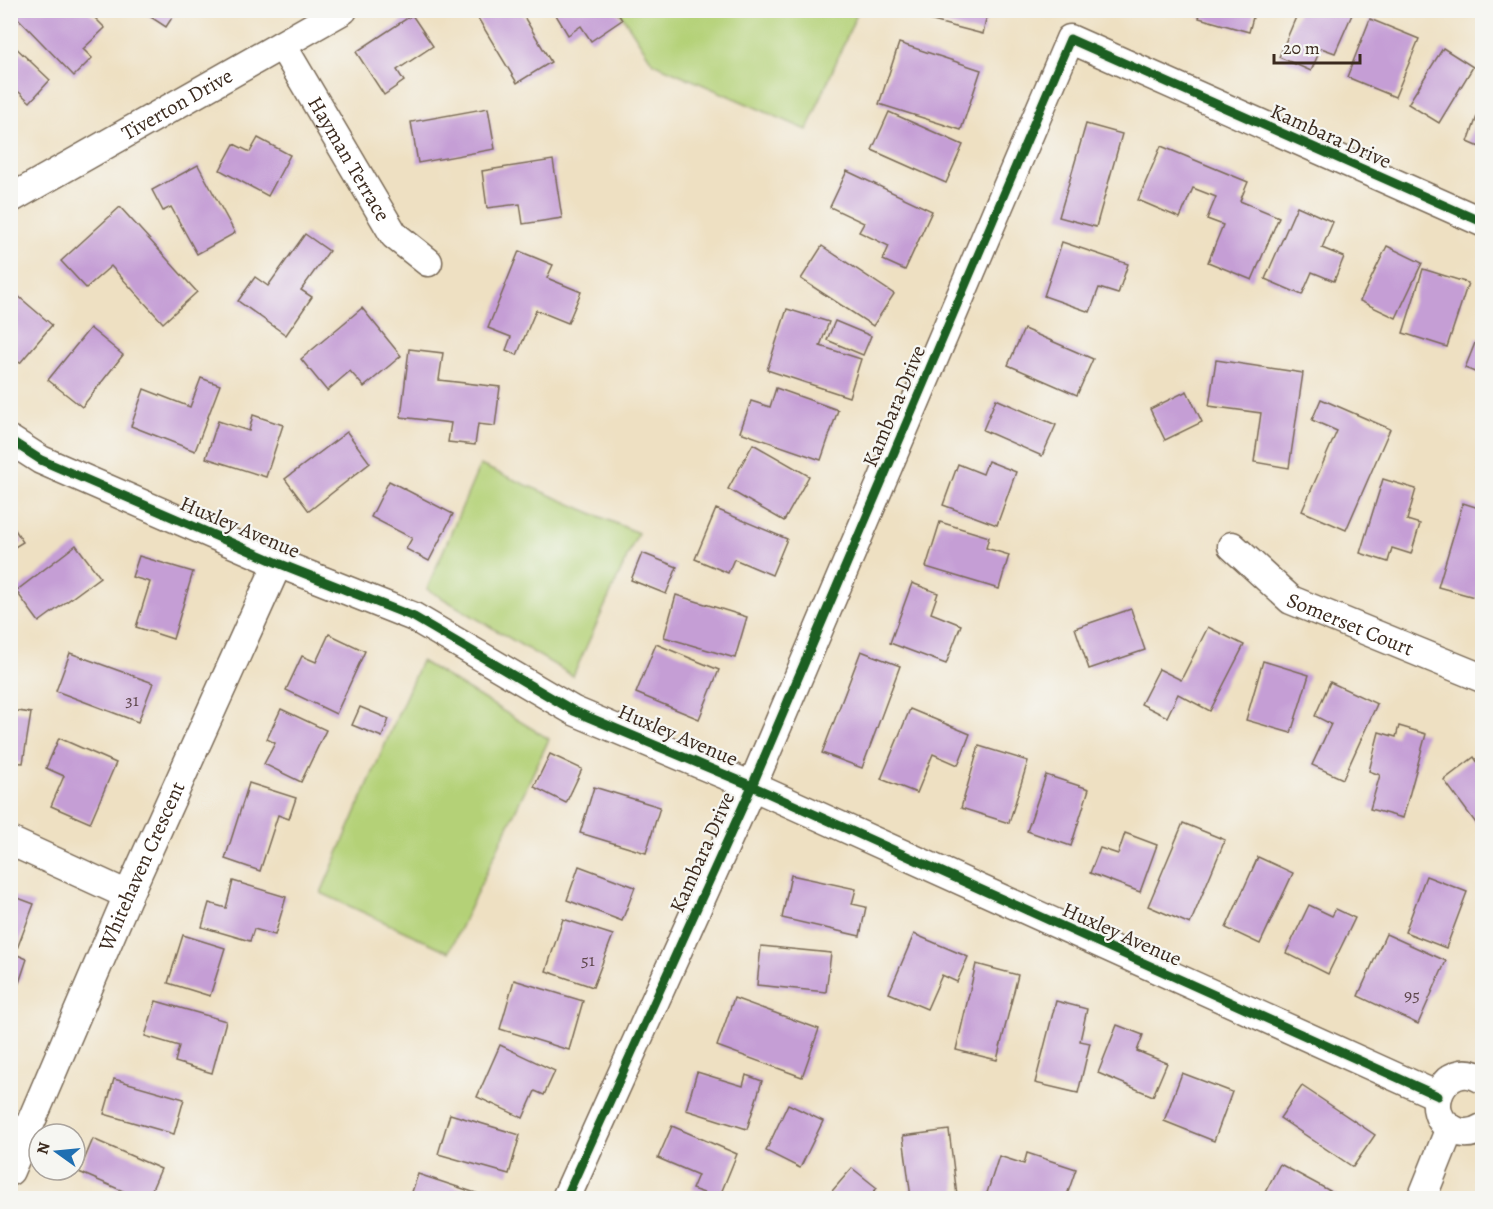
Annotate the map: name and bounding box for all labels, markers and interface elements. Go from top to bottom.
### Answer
scale bar [1274,27,1360,65]
text: 20 m [1283,36,1320,60]
street label: Tiverton Drive [116,62,238,147]
street label: Hayman Terrace [301,91,397,226]
street label: Kambara Drive [1266,97,1396,175]
street label: Kambara Drive [856,341,932,471]
street label: Huxley Avenue [176,489,304,565]
street label: Somerset Court [1283,586,1418,663]
house number: 31 [125,688,139,712]
street label: Huxley Avenue [614,697,742,773]
street label: Whitehaven Crescent [91,777,191,956]
street label: Kambara Drive [663,787,741,917]
street label: Huxley Avenue [1058,895,1186,973]
house number: 51 [581,948,595,972]
house number: 95 [1404,983,1420,1007]
north arrow [27,1122,87,1182]
text: N [31,1140,56,1157]

